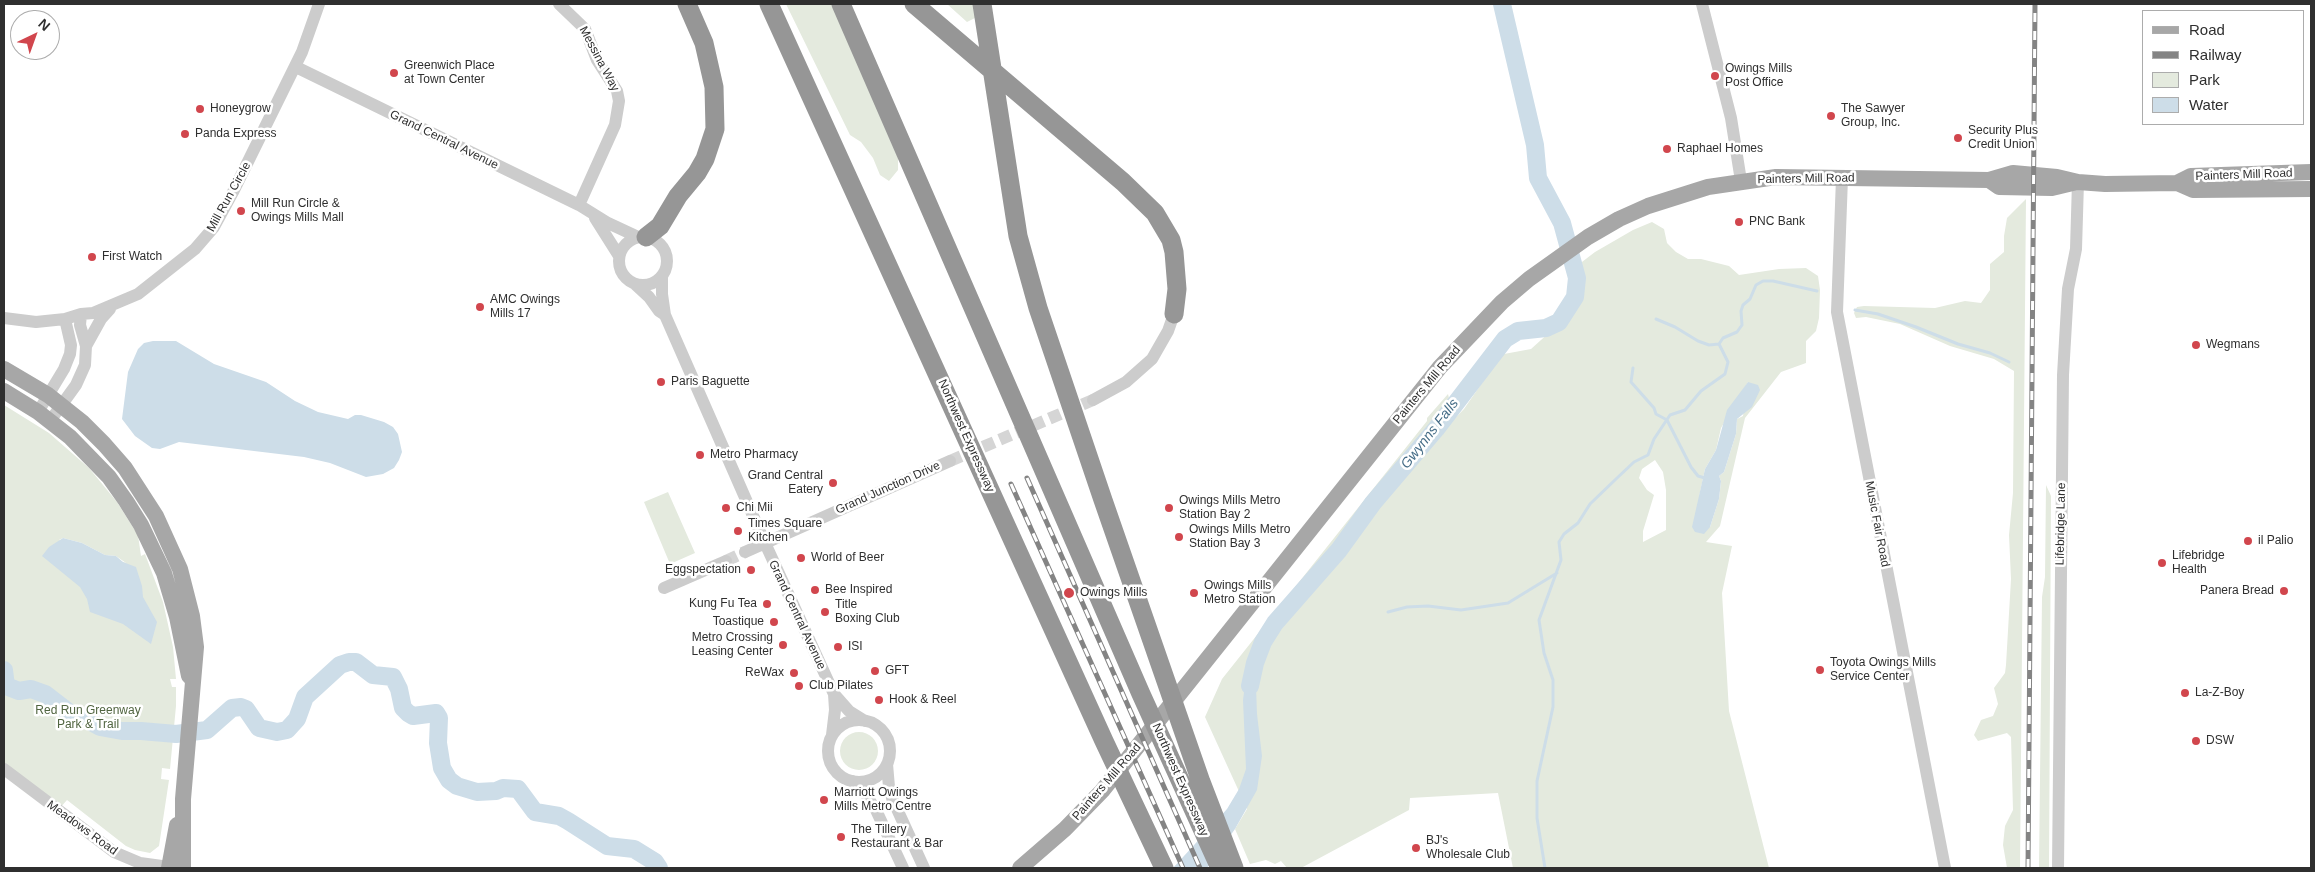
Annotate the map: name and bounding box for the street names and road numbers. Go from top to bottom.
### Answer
street label: Messina Way [576,24,622,94]
street label: Grand Central Avenue [387,107,501,173]
street label: Mill Run Circle [204,160,254,234]
street label: Painters Mill Road [2195,166,2293,184]
street label: Painters Mill Road [1757,171,1855,187]
street label: Painters Mill Road [1390,343,1464,427]
street label: Northwest Expressway [935,377,997,495]
street label: Grand Junction Drive [834,458,942,518]
street label: Music Fair Road [1862,480,1892,568]
street label: Lifebridge Lane [2053,483,2069,565]
street label: Grand Central Avenue [765,558,829,672]
street label: Northwest Expressway [1149,721,1211,839]
street label: Painters Mill Road [1070,741,1144,823]
street label: Meadows Road [44,798,120,858]

